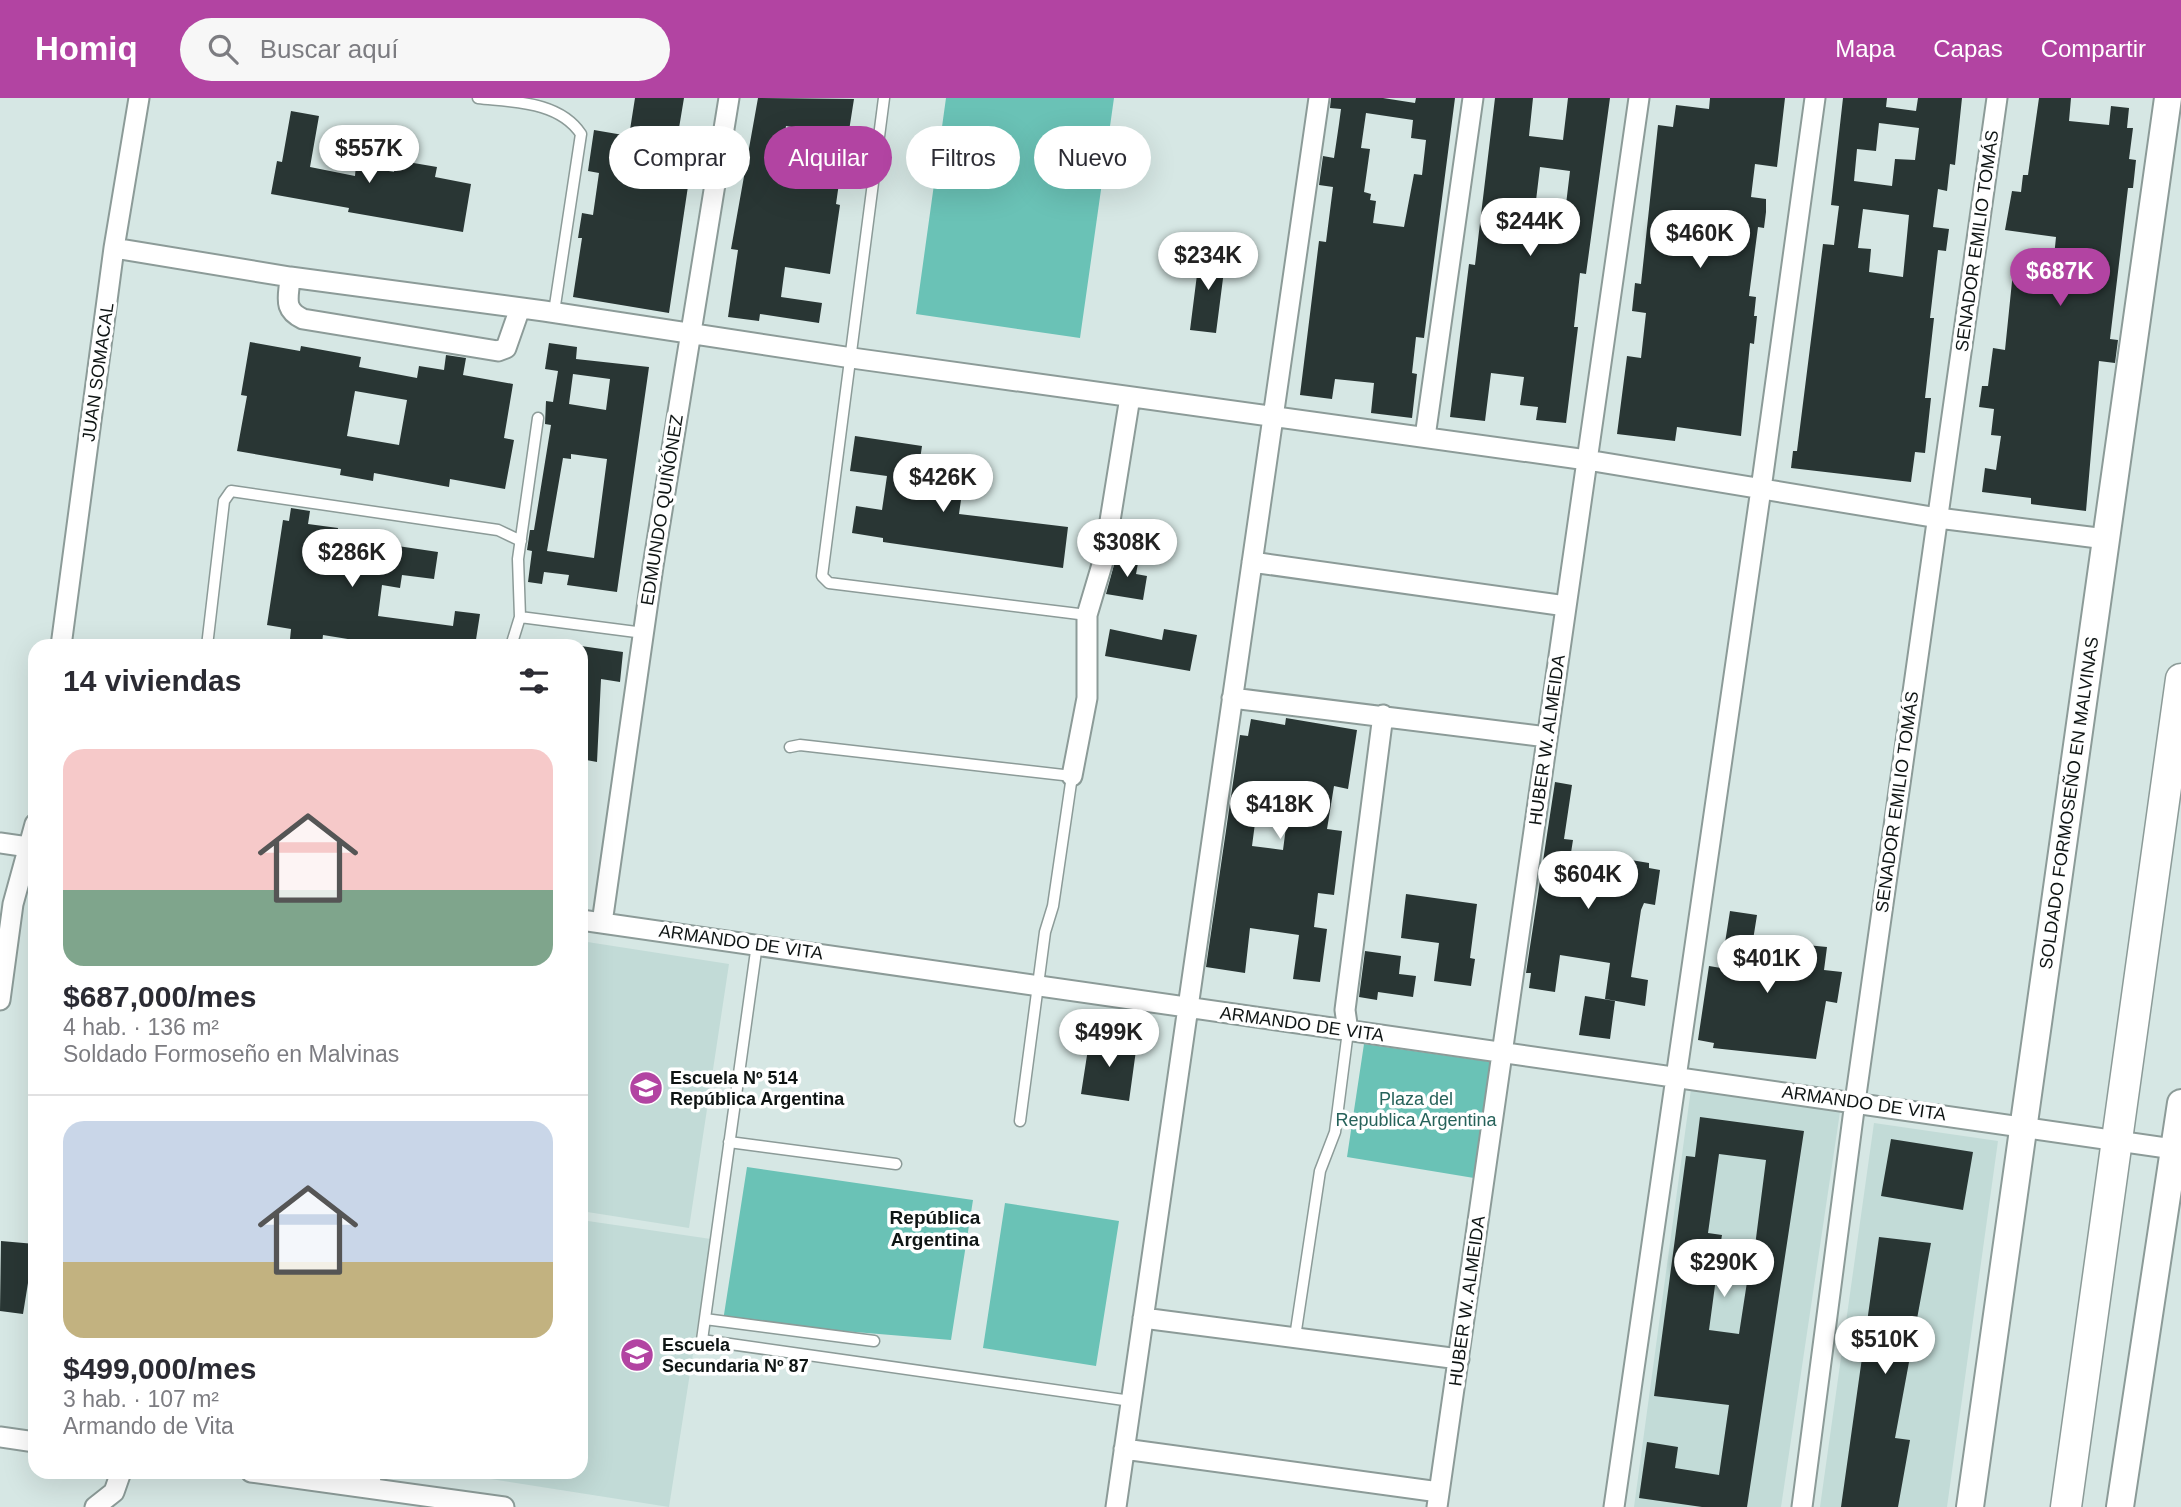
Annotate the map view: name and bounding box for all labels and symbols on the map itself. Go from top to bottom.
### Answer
pin: $557K [320,126,418,185]
street label: SENADOR EMILIO TOMÁS [1952,129,2002,353]
pin: $244K [1481,198,1579,258]
pin: $460K [1651,211,1749,270]
pin: $234K [1159,232,1257,292]
pin: $687K [2011,248,2109,308]
street label: JUAN SOMACAL [78,301,118,443]
street label: EDMUNDO QUIÑÓNEZ [636,413,687,607]
pin: $426K [894,454,992,514]
pin: $308K [1078,519,1176,579]
pin: $286K [303,530,401,589]
street label: SOLDADO FORMOSEÑO EN MALVINAS [2035,635,2102,971]
street label: HUBER W. ALMEIDA [1525,653,1569,827]
street label: SENADOR EMILIO TOMÁS [1872,690,1922,914]
pin: $418K [1231,782,1329,841]
pin: $604K [1539,852,1637,911]
street label: ARMANDO DE VITA [658,921,824,963]
pin: $401K [1718,936,1816,995]
street label: ARMANDO DE VITA [1219,1003,1385,1045]
pin: $499K [1060,1010,1158,1069]
place label: Escuela Nº 514 República Argentina [670,1068,845,1109]
school or university icon: Escuela Nº 514 República Argentina [627,1069,665,1107]
street label: ARMANDO DE VITA [1781,1082,1947,1124]
park label: Plaza del Republica Argentina [1335,1089,1498,1130]
district label: República Argentina [890,1207,981,1250]
street label: HUBER W. ALMEIDA [1445,1214,1489,1388]
pin: $290K [1675,1240,1773,1299]
pin: $510K [1836,1316,1934,1376]
place label: Escuela Secundaria Nº 87 [662,1335,809,1376]
school or university icon: Escuela Secundaria Nº 87 [618,1336,656,1374]

